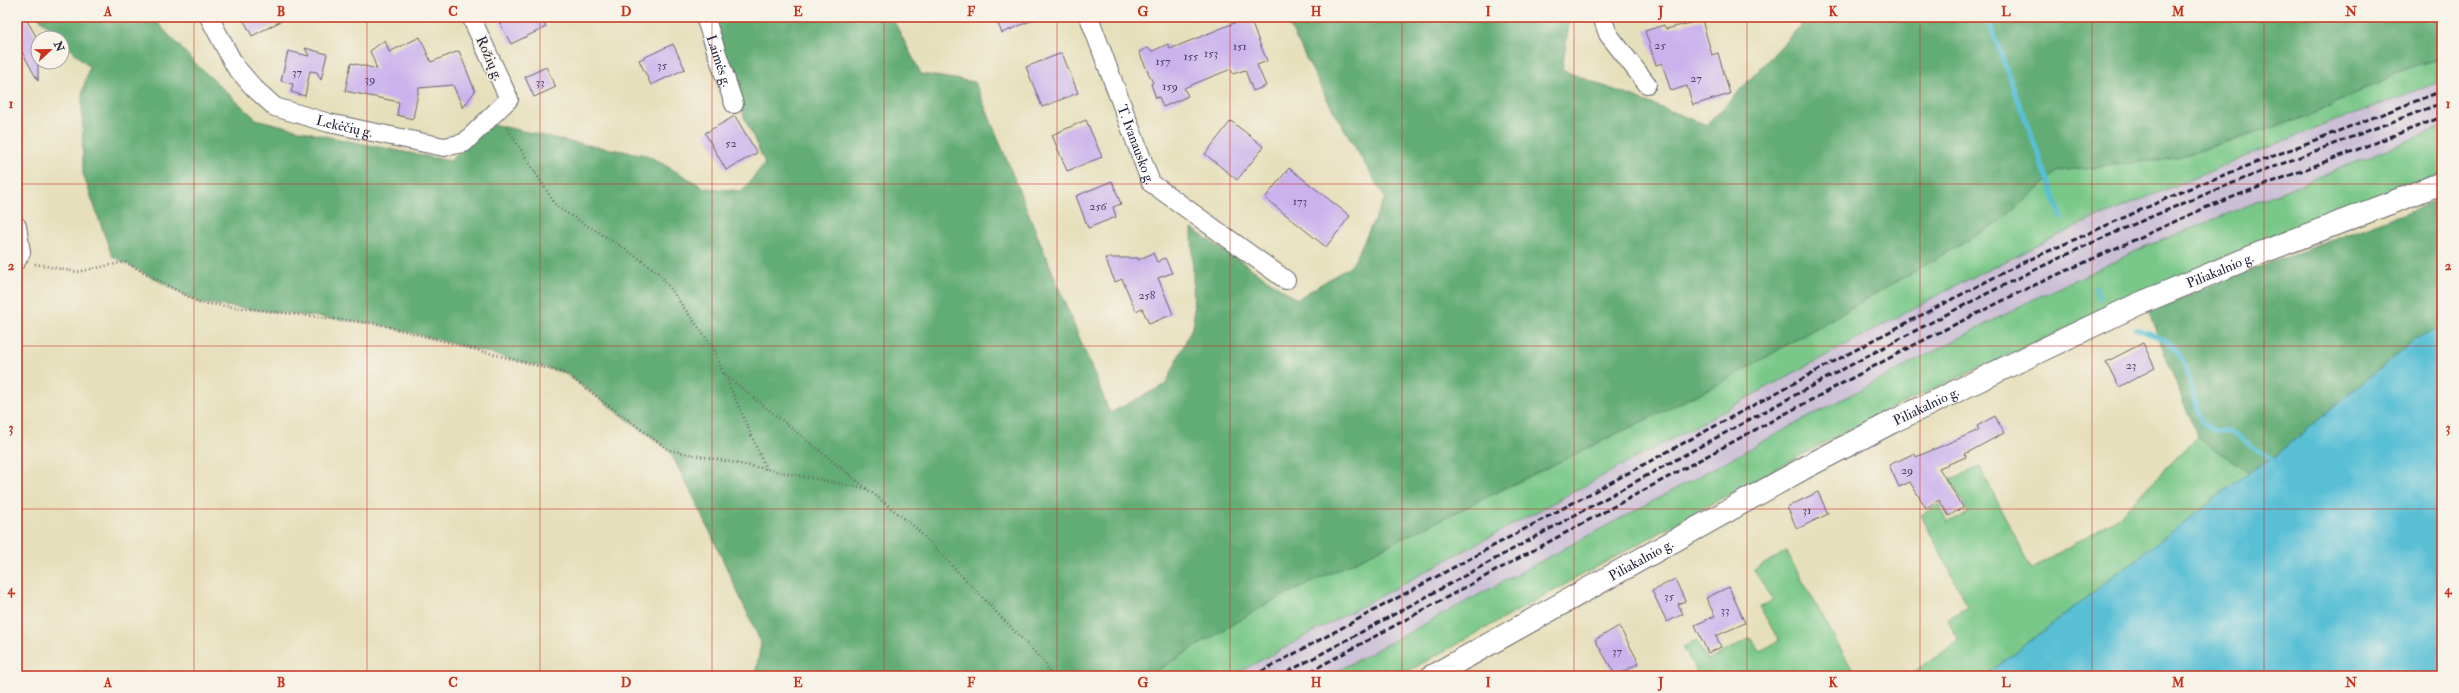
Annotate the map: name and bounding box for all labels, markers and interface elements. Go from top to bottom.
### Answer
text: A [103,4,113,20]
text: B [277,4,285,20]
text: C [448,4,458,20]
text: D [621,4,632,20]
text: E [793,4,803,20]
text: F [967,4,976,20]
text: G [1138,4,1149,20]
text: H [1311,4,1322,20]
text: I [1485,4,1491,20]
text: J [1657,4,1664,21]
text: K [1828,4,1838,20]
text: L [2001,4,2011,20]
text: M [2171,4,2185,20]
text: N [2344,4,2357,20]
north arrow [30,30,70,70]
street label: Rožių g. [472,33,507,83]
street label: Laimės g. [703,33,736,89]
house number: 25 [1654,38,1666,53]
text: N [51,39,67,55]
house number: 151 [1233,39,1247,54]
house number: 153 [1204,46,1218,61]
house number: 155 [1184,49,1199,64]
house number: 157 [1155,54,1171,69]
house number: 35 [657,58,668,73]
house number: 37 [292,65,303,80]
house number: 27 [1690,71,1702,86]
house number: 39 [365,72,375,87]
house number: 33 [535,75,545,90]
house number: 159 [1162,79,1178,94]
text: 1 [9,96,14,112]
text: 1 [2446,96,2451,112]
street label: T. Ivanausko g. [1114,103,1159,187]
street label: Lekėčių g. [314,112,375,141]
house number: 52 [725,136,737,151]
house number: 173 [1293,194,1307,209]
house number: 256 [1089,199,1108,214]
street label: Piliakalnio g. [2184,249,2256,292]
text: 2 [8,258,15,274]
text: 2 [2445,258,2452,274]
house number: 258 [1139,288,1156,303]
house number: 23 [2126,358,2136,373]
street label: Piliakalnio g. [1890,383,1962,429]
text: 3 [9,420,14,436]
text: 3 [2446,420,2451,436]
house number: 29 [1901,463,1913,478]
house number: 31 [1803,503,1811,518]
street label: Piliakalnio g. [1606,535,1676,585]
text: 4 [6,582,15,598]
text: 4 [2443,582,2452,598]
house number: 35 [1664,589,1675,604]
house number: 33 [1720,603,1730,618]
house number: 37 [1612,644,1623,659]
text: A [103,675,113,691]
text: B [277,675,285,691]
text: C [448,675,458,691]
text: D [621,675,632,691]
text: E [793,675,803,691]
text: F [967,675,976,691]
text: G [1138,675,1149,691]
text: H [1311,675,1322,691]
text: I [1485,675,1491,691]
text: J [1657,675,1664,692]
text: K [1828,675,1838,691]
text: L [2001,675,2011,691]
text: M [2171,675,2185,691]
text: N [2344,675,2357,691]

